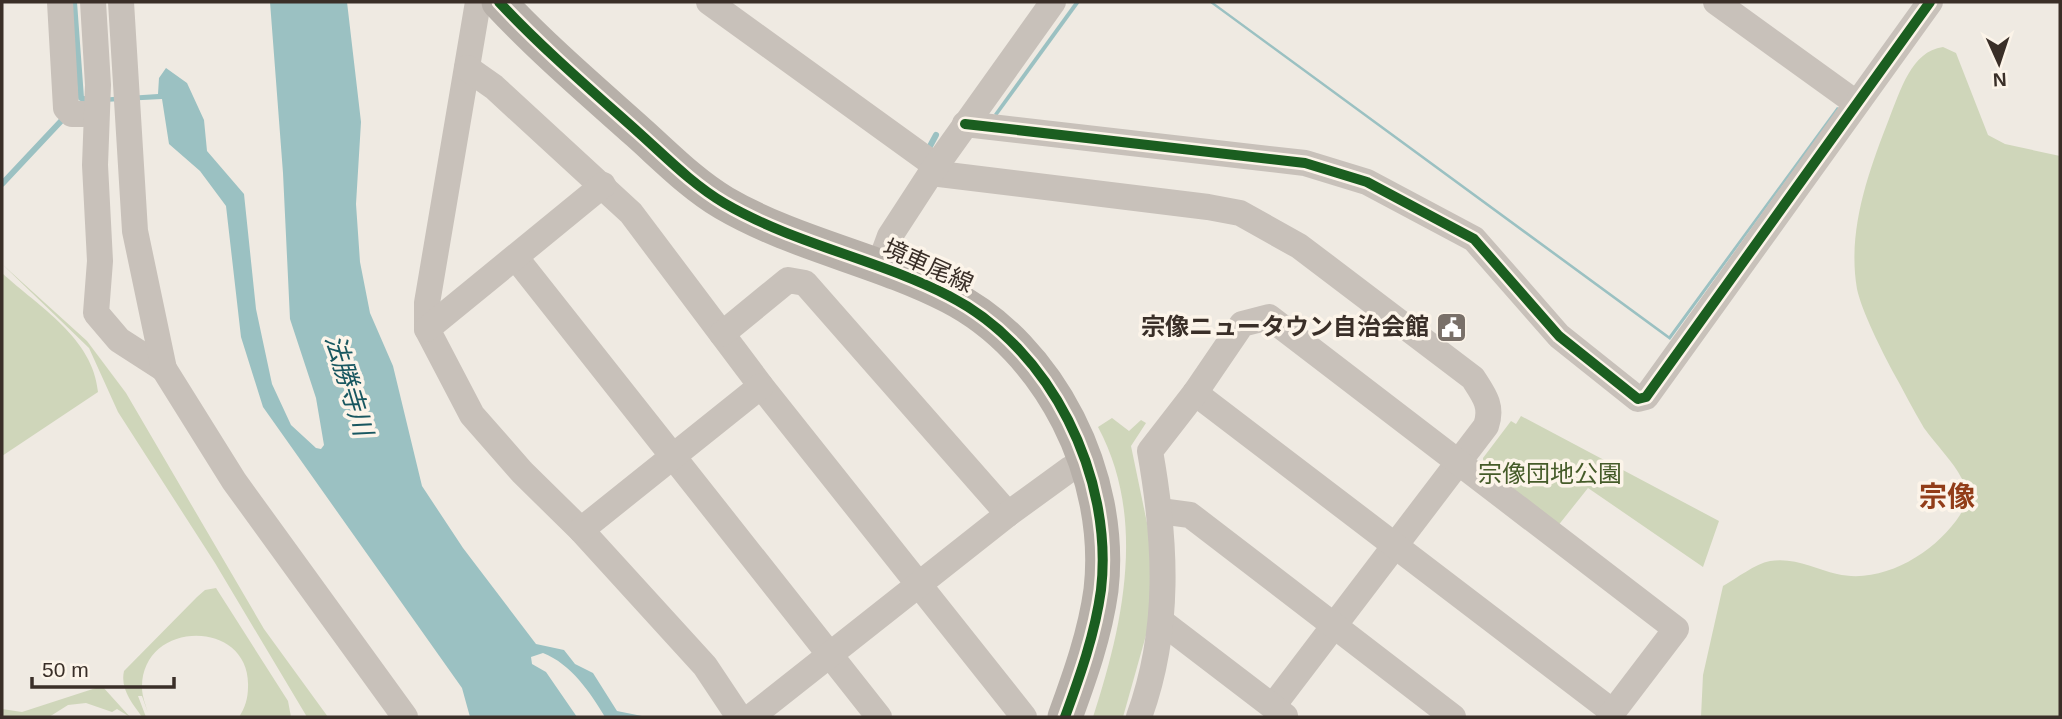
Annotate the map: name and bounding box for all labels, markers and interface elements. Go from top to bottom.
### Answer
north arrow [1964,28,2034,98]
text: N [1992,69,2007,90]
street label: 境車尾線 [879,234,978,297]
public building icon: 宗像ニュータウン自治会館 [1435,310,1469,344]
place label: 宗像ニュータウン自治会館 [1141,313,1429,340]
water label: 法勝寺川 [319,331,379,442]
park label: 宗像団地公園 [1478,460,1622,487]
district label: 宗像 [1919,481,1975,512]
scale bar [32,646,173,690]
text: 50 m [42,658,89,681]

